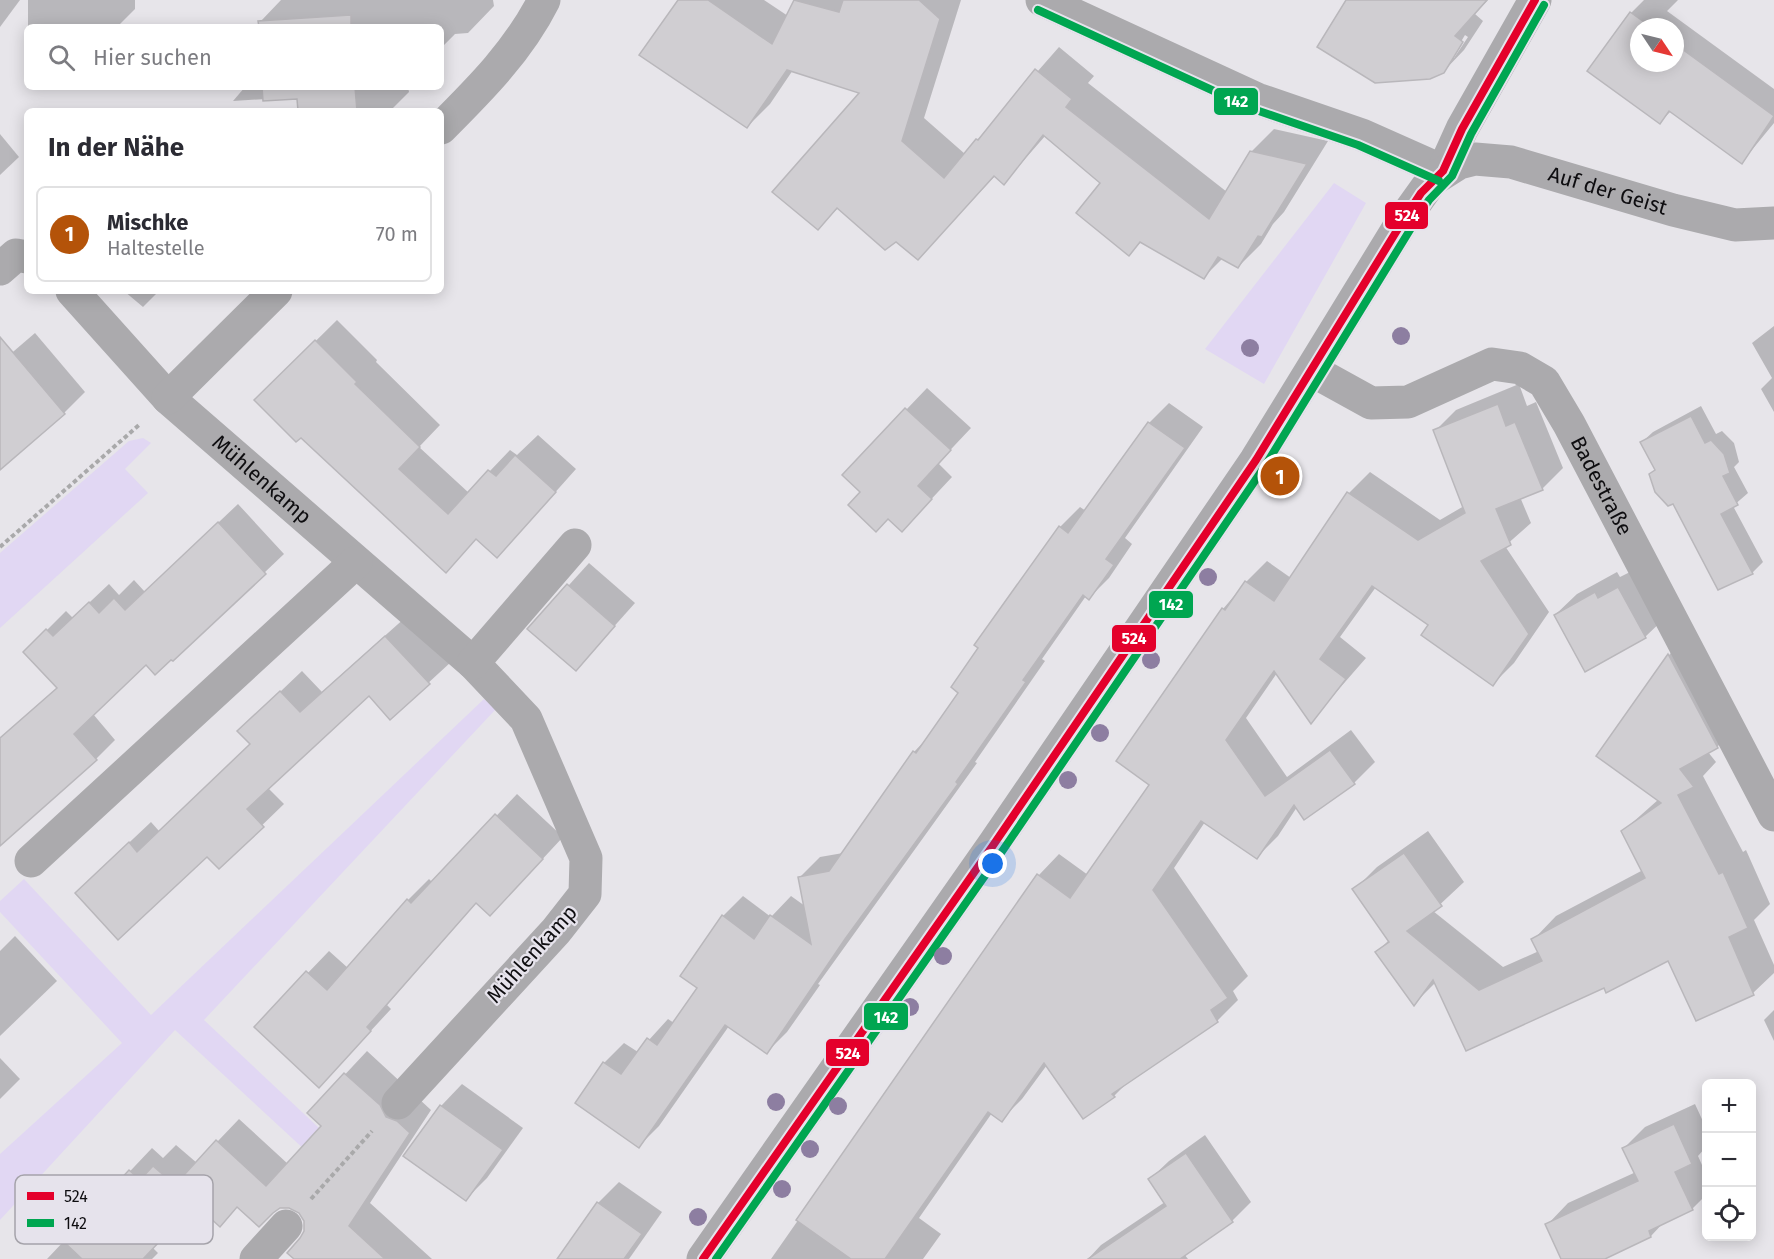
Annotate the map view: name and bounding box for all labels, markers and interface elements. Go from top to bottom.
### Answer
north arrow [1630,18,1684,72]
search box [24,24,444,90]
icon: search [45,41,78,74]
text: Hier suchen [93,44,212,71]
line badge: 142 [1213,87,1259,116]
text: 142 [1224,92,1248,111]
text: In der Nähe [48,132,184,163]
street label: Auf der Geist [1545,161,1671,221]
line badge: 524 [1384,201,1429,230]
text: 524 [1394,206,1420,225]
text: Mischke [107,209,188,236]
text: 1 [65,222,74,246]
text: 70 m [376,222,418,246]
text: Haltestelle [107,236,205,260]
street label: Mühlenkamp [207,429,317,530]
street label: Badestraße [1565,432,1638,540]
pin: 1 [1260,454,1300,498]
line badge: 142 [1148,590,1194,619]
text: 142 [1159,595,1183,614]
line badge: 524 [1111,624,1157,653]
text: 524 [1121,629,1147,648]
your location [978,849,1007,878]
street label: Mühlenkamp [481,900,583,1008]
line badge: 142 [863,1002,909,1031]
text: 142 [874,1008,898,1027]
line badge: 524 [825,1038,870,1067]
text: 524 [835,1044,861,1063]
map controls [1702,1079,1756,1241]
button: + [1702,1079,1756,1133]
button: − [1702,1133,1756,1187]
legend [15,1175,213,1244]
text: 524 [64,1187,88,1206]
button: locate [1702,1187,1756,1241]
text: 142 [64,1214,87,1233]

